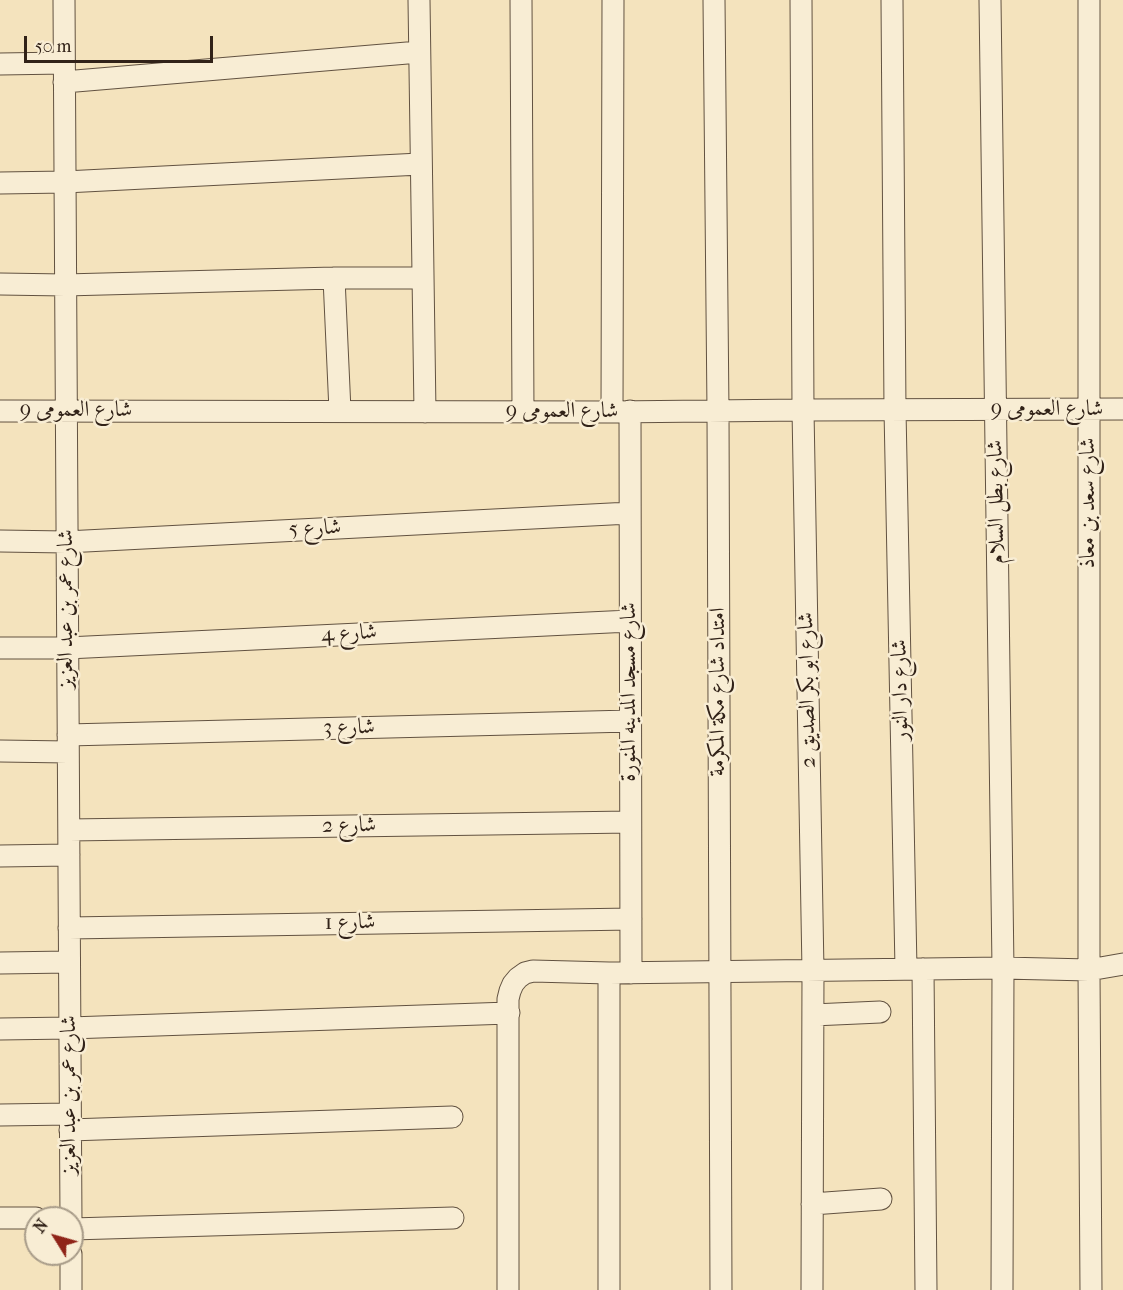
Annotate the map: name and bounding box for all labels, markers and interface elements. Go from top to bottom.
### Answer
scale bar [27,24,216,62]
text: 50 m [35,36,71,57]
street label: شارع العمومى 9 [991,397,1103,423]
street label: شارع العمومى 9 [20,398,132,424]
street label: شارع العمومى 9 [506,399,618,425]
street label: شارع سعد بن معاذ [1076,437,1102,569]
street label: شارع بطل السلام [983,440,1011,564]
street label: شارع 5 [288,514,342,544]
street label: شارع عمر بن عبد العزيز [54,529,80,689]
street label: شارع مسجد المدينه المنورة [617,602,643,782]
street label: امتداد شارع مكة المكرمة [706,607,732,777]
street label: شارع ابو بكر الصديق 2 [793,612,823,768]
street label: شارع 4 [320,619,378,649]
street label: شارع دار النور [887,639,915,741]
street label: شارع 3 [323,714,375,742]
street label: شارع 2 [322,812,376,840]
street label: شارع 1 [324,909,376,937]
street label: شارع عمر بن عبد العزيز [57,1015,83,1175]
north arrow [24,1206,84,1266]
text: N [30,1216,52,1237]

